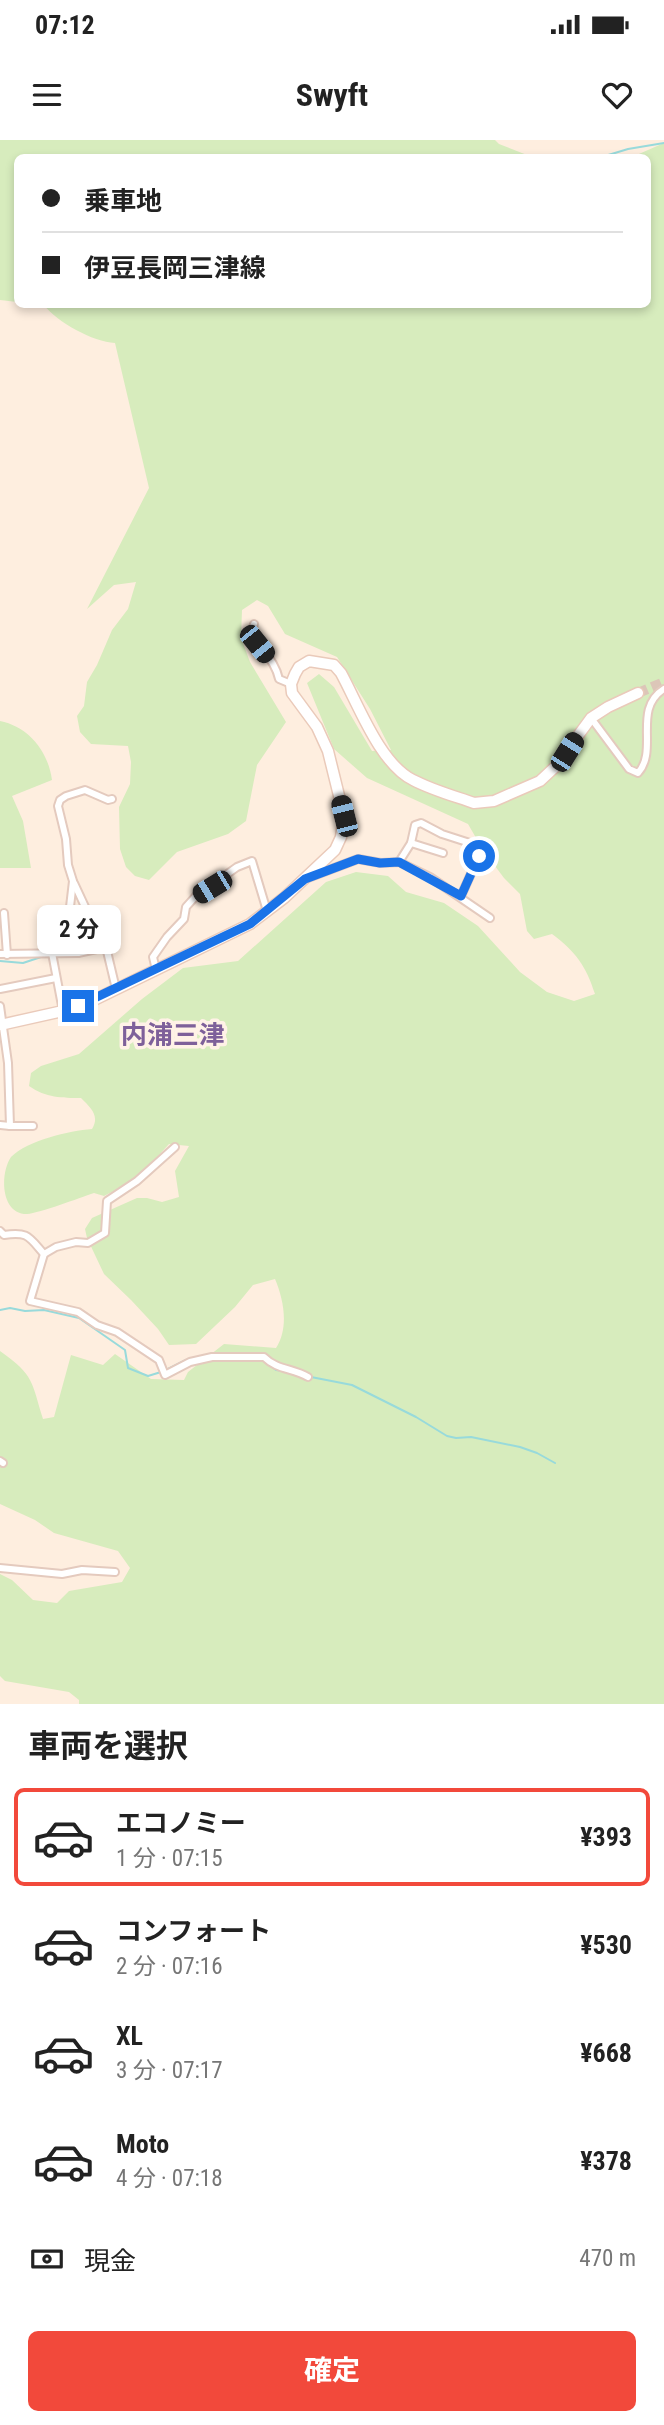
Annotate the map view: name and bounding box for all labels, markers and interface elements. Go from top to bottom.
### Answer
text: 07:12 [35,10,95,40]
icon: menu [28,76,66,114]
text: Swyft [296,76,368,114]
icon: heart [598,76,636,114]
text: 乗車地 [84,186,162,216]
text: 伊豆長岡三津線 [84,253,266,283]
car [236,621,279,667]
car [547,729,588,775]
car [329,793,360,839]
route start [463,840,495,872]
car [189,867,236,907]
callout: 2 分 [36,904,120,954]
text: 2 分 [59,916,99,943]
route end [62,990,94,1022]
district label: 内浦三津 [121,1020,225,1050]
text: 車両を選択 [28,1727,188,1765]
icon: car [32,1806,95,1869]
text: エコノミー [116,1808,246,1838]
text: ¥393 [580,1822,632,1852]
text: 1 分 · 07:15 [116,1845,223,1872]
icon: car [32,1914,95,1977]
text: コンフォート [116,1916,271,1946]
text: ¥530 [580,1930,632,1960]
text: 2 分 · 07:16 [116,1953,223,1980]
text: XL [116,2021,143,2051]
icon: car [32,2022,95,2085]
text: ¥668 [580,2038,632,2068]
text: 3 分 · 07:17 [116,2057,223,2084]
text: Moto [116,2129,169,2159]
icon: car [32,2130,95,2193]
text: ¥378 [580,2146,632,2176]
text: 4 分 · 07:18 [116,2165,223,2192]
icon: cash [28,2240,66,2278]
text: 470 m [579,2245,636,2272]
text: 現金 [84,2246,136,2276]
button: 確定 [28,2331,636,2411]

